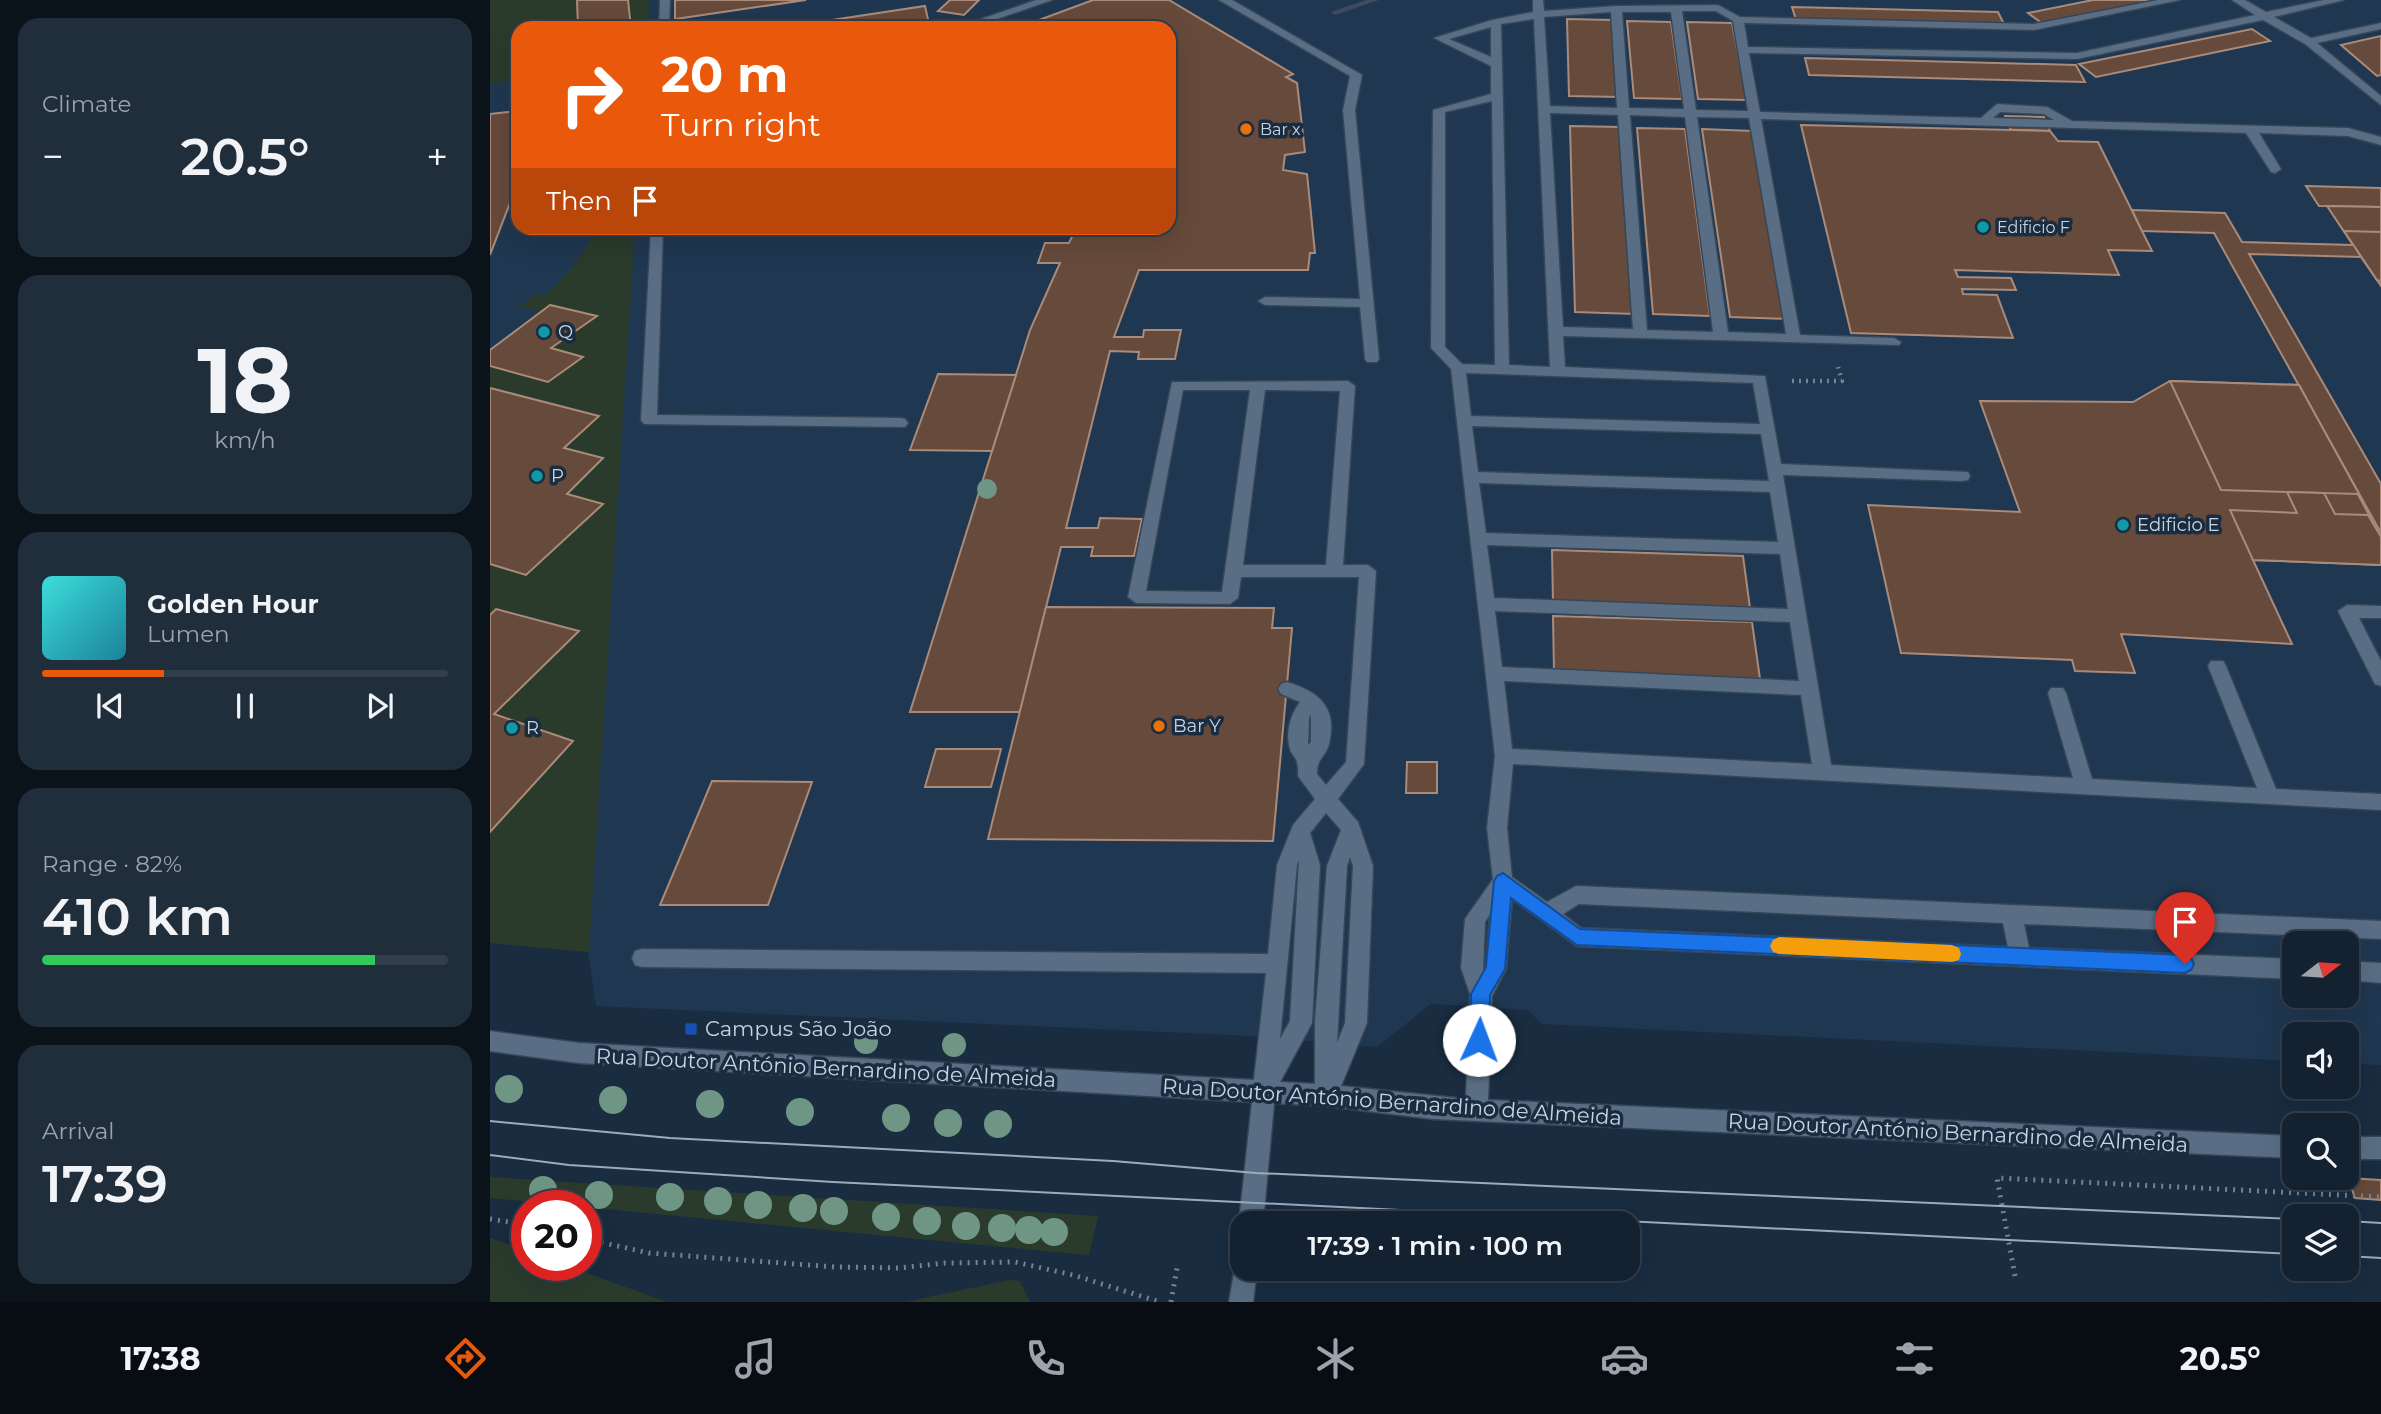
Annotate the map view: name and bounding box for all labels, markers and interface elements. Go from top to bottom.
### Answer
text: 20 m [661,45,788,104]
icon: right [546,49,637,140]
text: Climate [42,90,131,118]
text: Turn right [661,105,821,144]
place label: Bar x [1260,120,1301,139]
marker: Bar x [1238,121,1254,137]
text: 20.5° [181,125,309,188]
text: − [42,133,64,180]
text: + [426,133,448,180]
icon: arrive [626,182,664,220]
text: Then [546,185,612,217]
place label: Edificio F [1997,218,2070,237]
marker: Edificio F [1975,219,1991,235]
place label: Q [558,321,573,343]
marker: Q [536,324,552,340]
text: 18 [197,325,293,436]
text: km/h [214,426,276,454]
place label: P [551,465,564,487]
marker: P [529,468,545,484]
place label: Edificio E [2137,514,2220,536]
marker: Edificio E [2115,517,2131,533]
text: Golden Hour [147,588,319,620]
text: Lumen [147,620,230,648]
icon: previous [91,687,129,725]
icon: pause [226,687,264,725]
icon: next [361,687,399,725]
place label: Bar Y [1173,715,1221,737]
place label: R [526,717,539,739]
marker: Bar Y [1151,718,1167,734]
marker: R [504,720,520,736]
text: Range · 82% [42,850,182,878]
text: 410 km [42,885,233,948]
pin [2155,892,2215,964]
icon: arrive [2166,903,2204,941]
north arrow [2282,931,2359,1008]
map controls [2282,931,2359,1281]
position arrow [1442,1003,1516,1077]
place label: Campus São João [705,1016,892,1041]
marker: Campus São João [683,1021,699,1037]
button: sound [2282,1022,2359,1099]
street label: Rua Doutor António Bernardino de Almeida [595,1043,1057,1092]
street label: Rua Doutor António Bernardino de Almeida [1161,1073,1623,1130]
street label: Rua Doutor António Bernardino de Almeida [1727,1108,2189,1157]
button: search [2282,1113,2359,1190]
text: Arrival [42,1117,115,1145]
text: 17:39 [42,1152,168,1215]
speed limit sign: 20 [511,1190,602,1281]
button: layers [2282,1204,2359,1281]
text: 17:39 · 1 min · 100 m [1307,1230,1563,1262]
icon: directions [441,1334,490,1383]
icon: music [731,1334,780,1383]
icon: phone [1021,1334,1070,1383]
icon: climate [1311,1334,1360,1383]
icon: car [1600,1334,1649,1383]
icon: filters [1890,1334,1939,1383]
text: 17:38 [120,1339,201,1378]
text: 20.5° [2180,1339,2261,1378]

